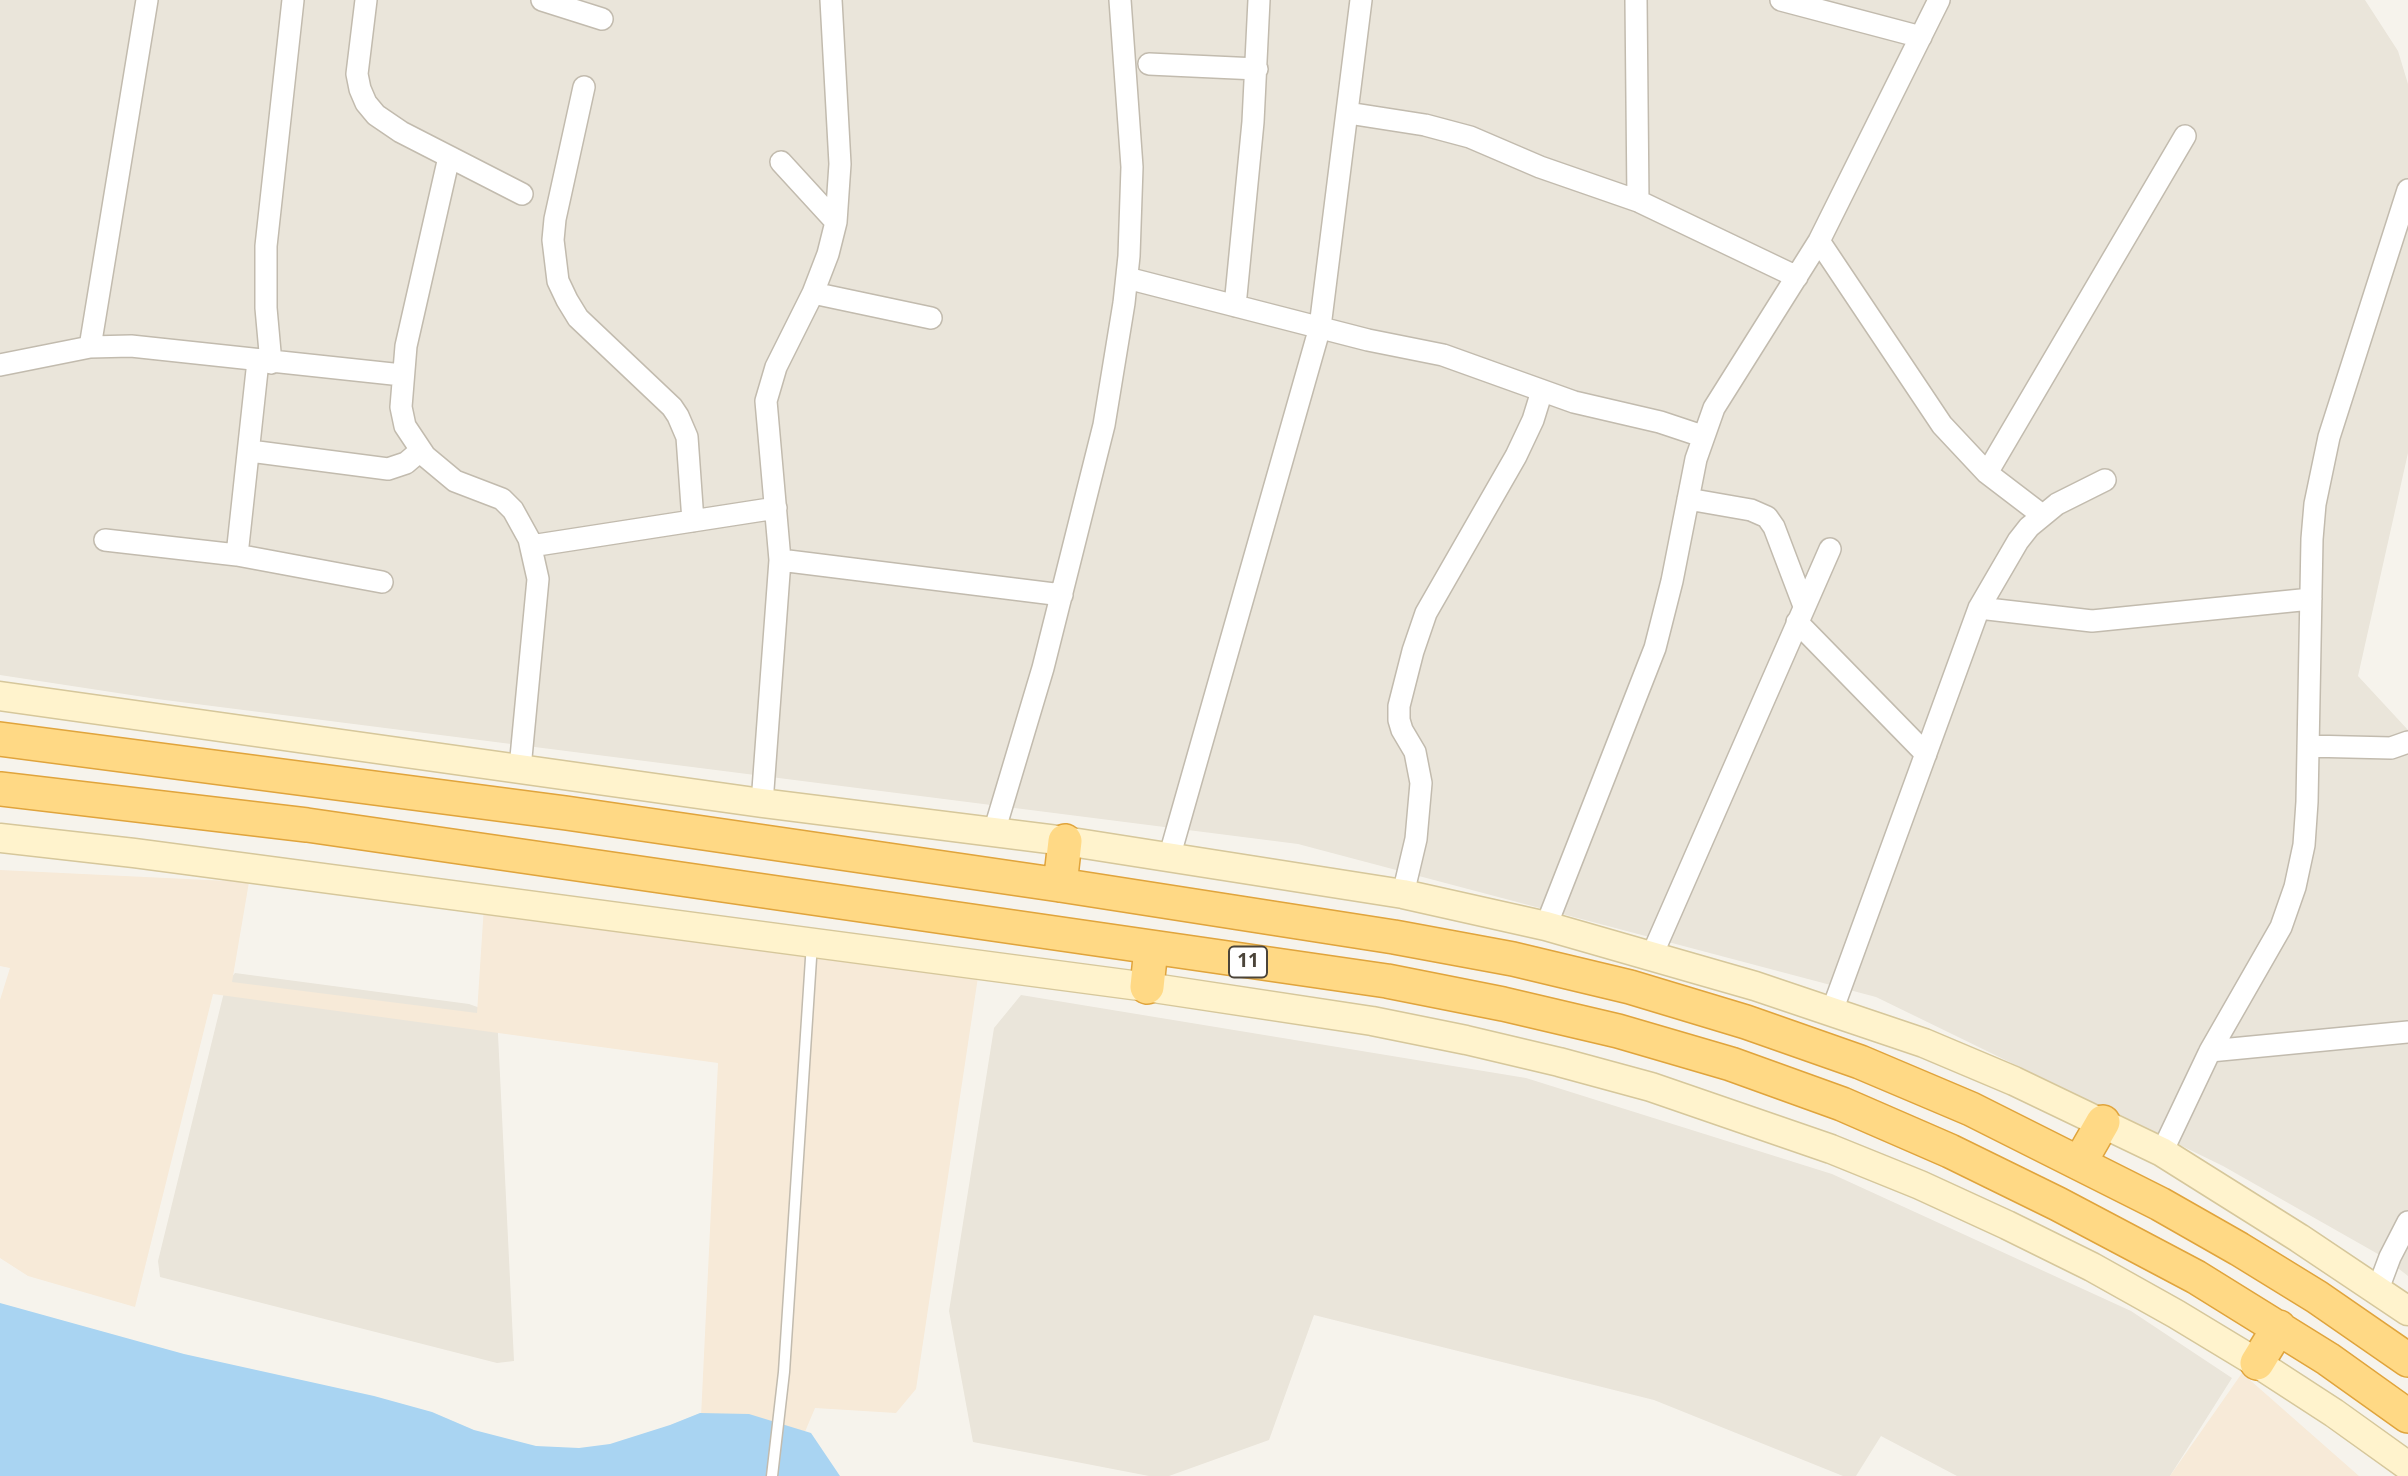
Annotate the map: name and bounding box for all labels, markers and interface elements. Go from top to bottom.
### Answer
road number: 11 [1229,946,1267,978]

